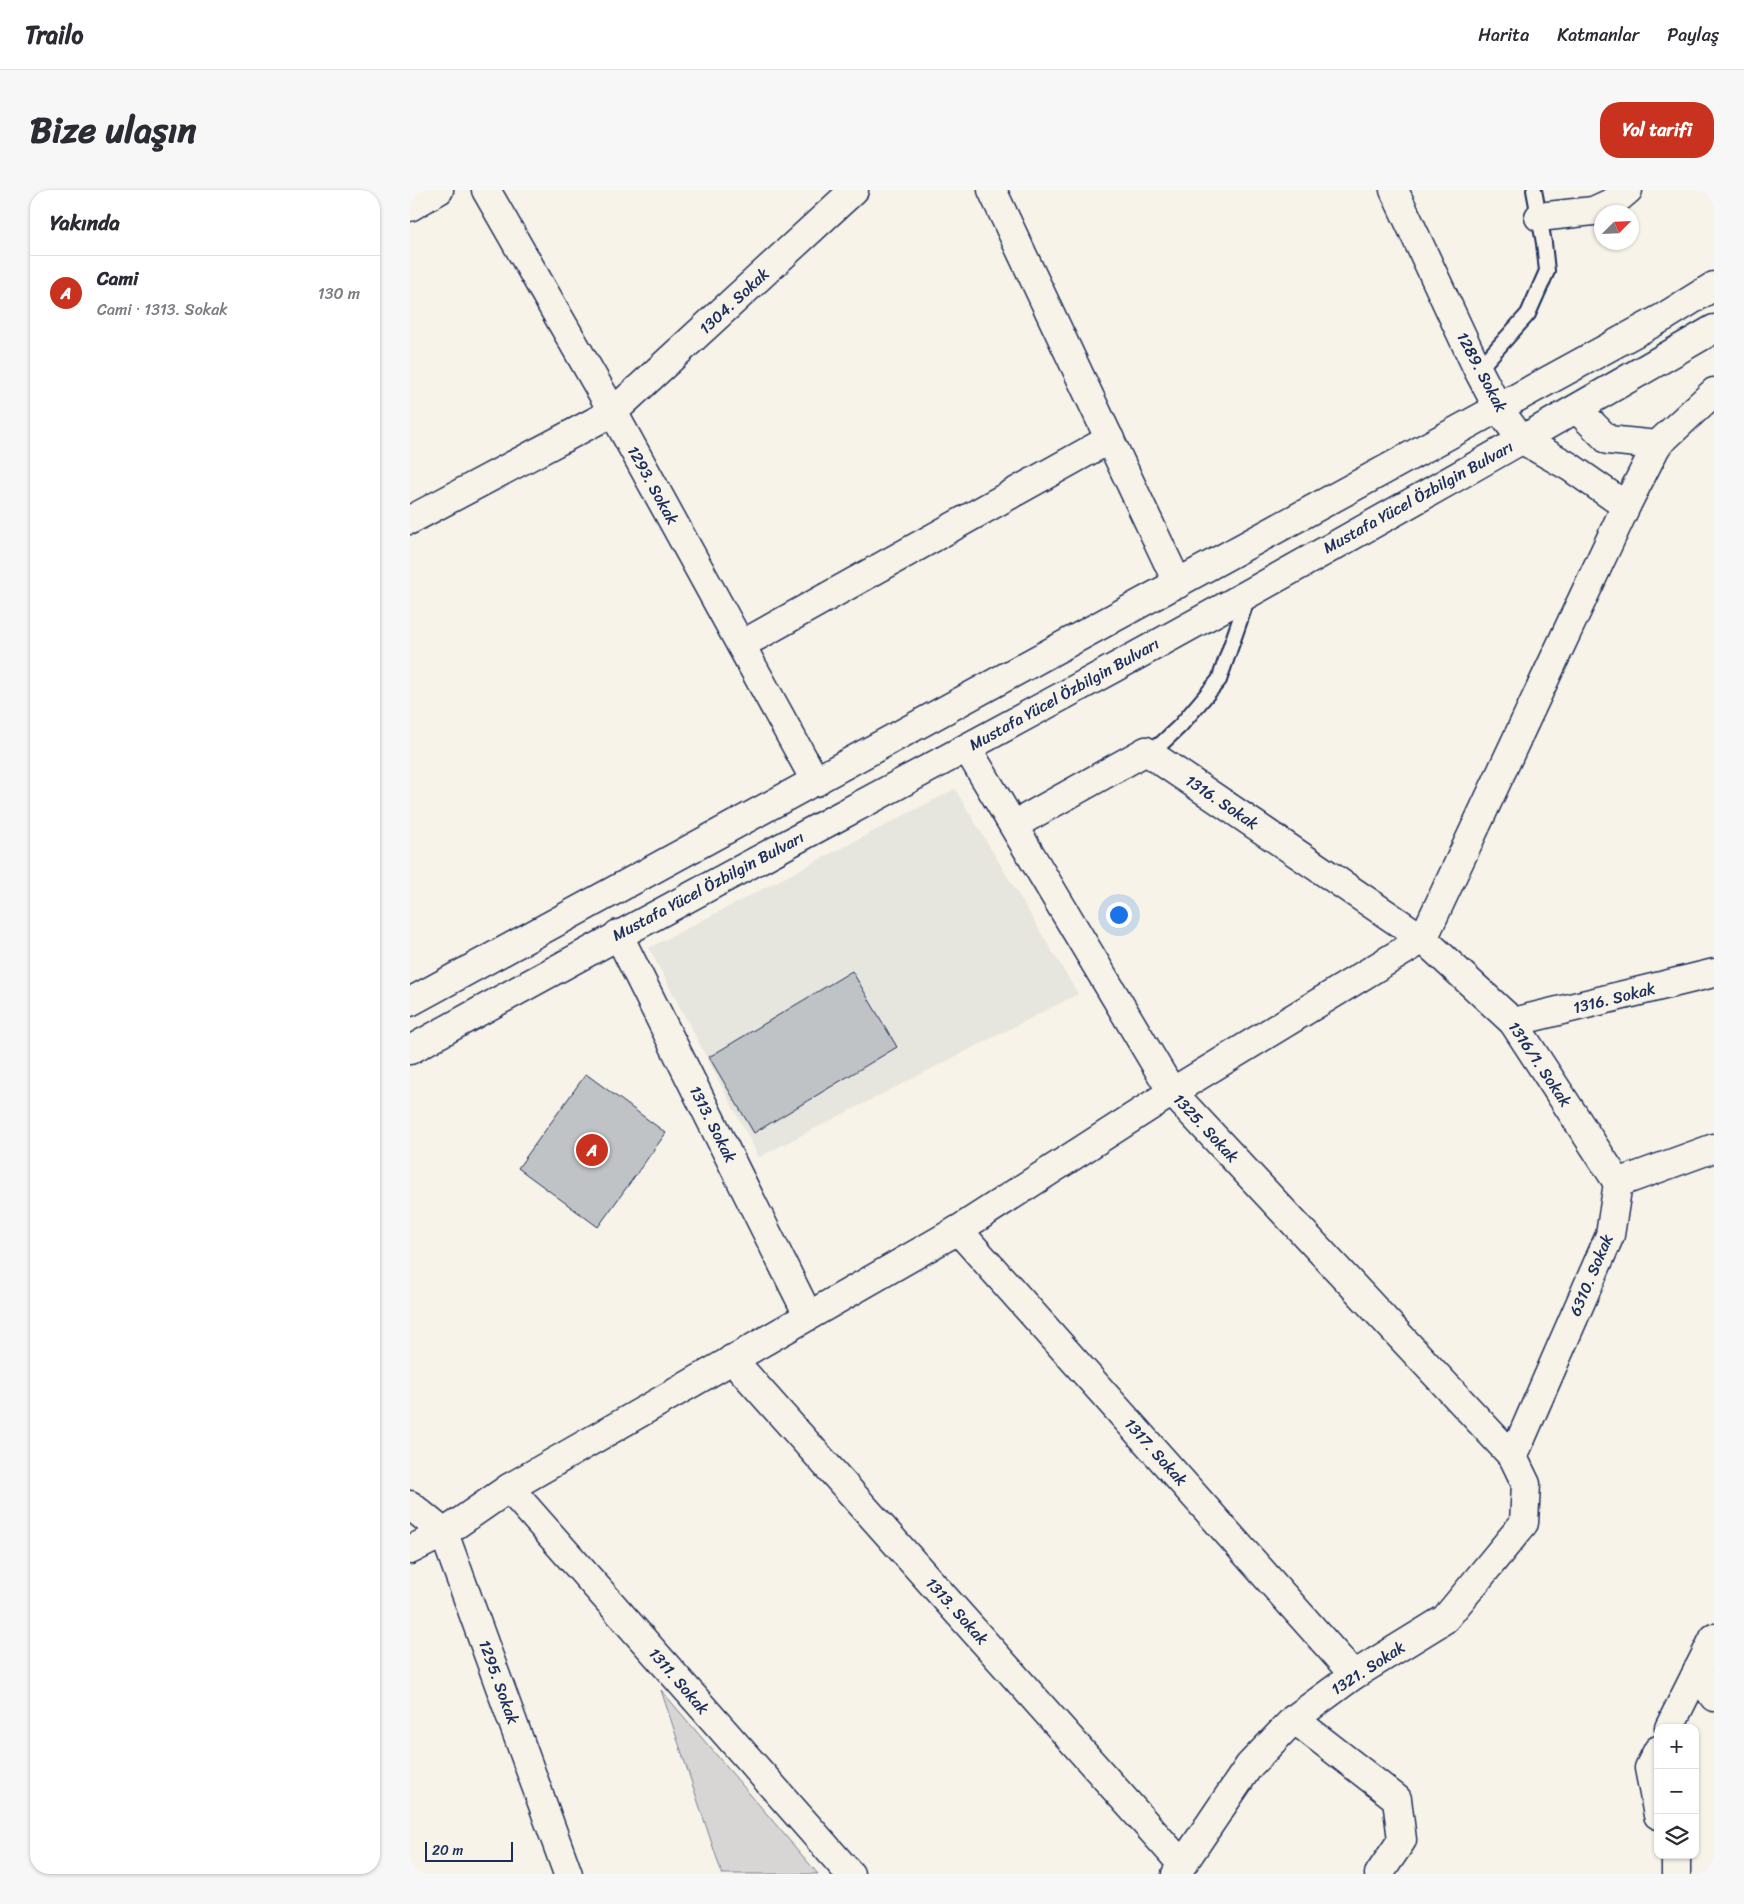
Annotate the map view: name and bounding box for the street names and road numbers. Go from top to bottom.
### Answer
street label: 1304. Sokak [692,260,776,342]
street label: 1289. Sokak [1449,326,1516,418]
street label: Mustafa Yücel Özbilgin Bulvarı [1317,432,1519,562]
street label: 1293. Sokak [619,440,687,530]
street label: Mustafa Yücel Özbilgin Bulvarı [963,629,1165,759]
street label: 1316. Sokak [1179,767,1265,838]
street label: Mustafa Yücel Özbilgin Bulvarı [607,823,809,949]
street label: 1316. Sokak [1570,974,1659,1022]
street label: 1316/1. Sokak [1500,1015,1580,1113]
street label: 1313. Sokak [681,1080,745,1168]
street label: 1325. Sokak [1166,1086,1247,1170]
street label: 6310. Sokak [1561,1229,1622,1321]
street label: 1317. Sokak [1117,1411,1195,1493]
street label: 1313. Sokak [918,1570,996,1652]
street label: 1321. Sokak [1325,1633,1412,1703]
street label: 1295. Sokak [470,1636,528,1729]
street label: 1311. Sokak [641,1641,717,1722]

